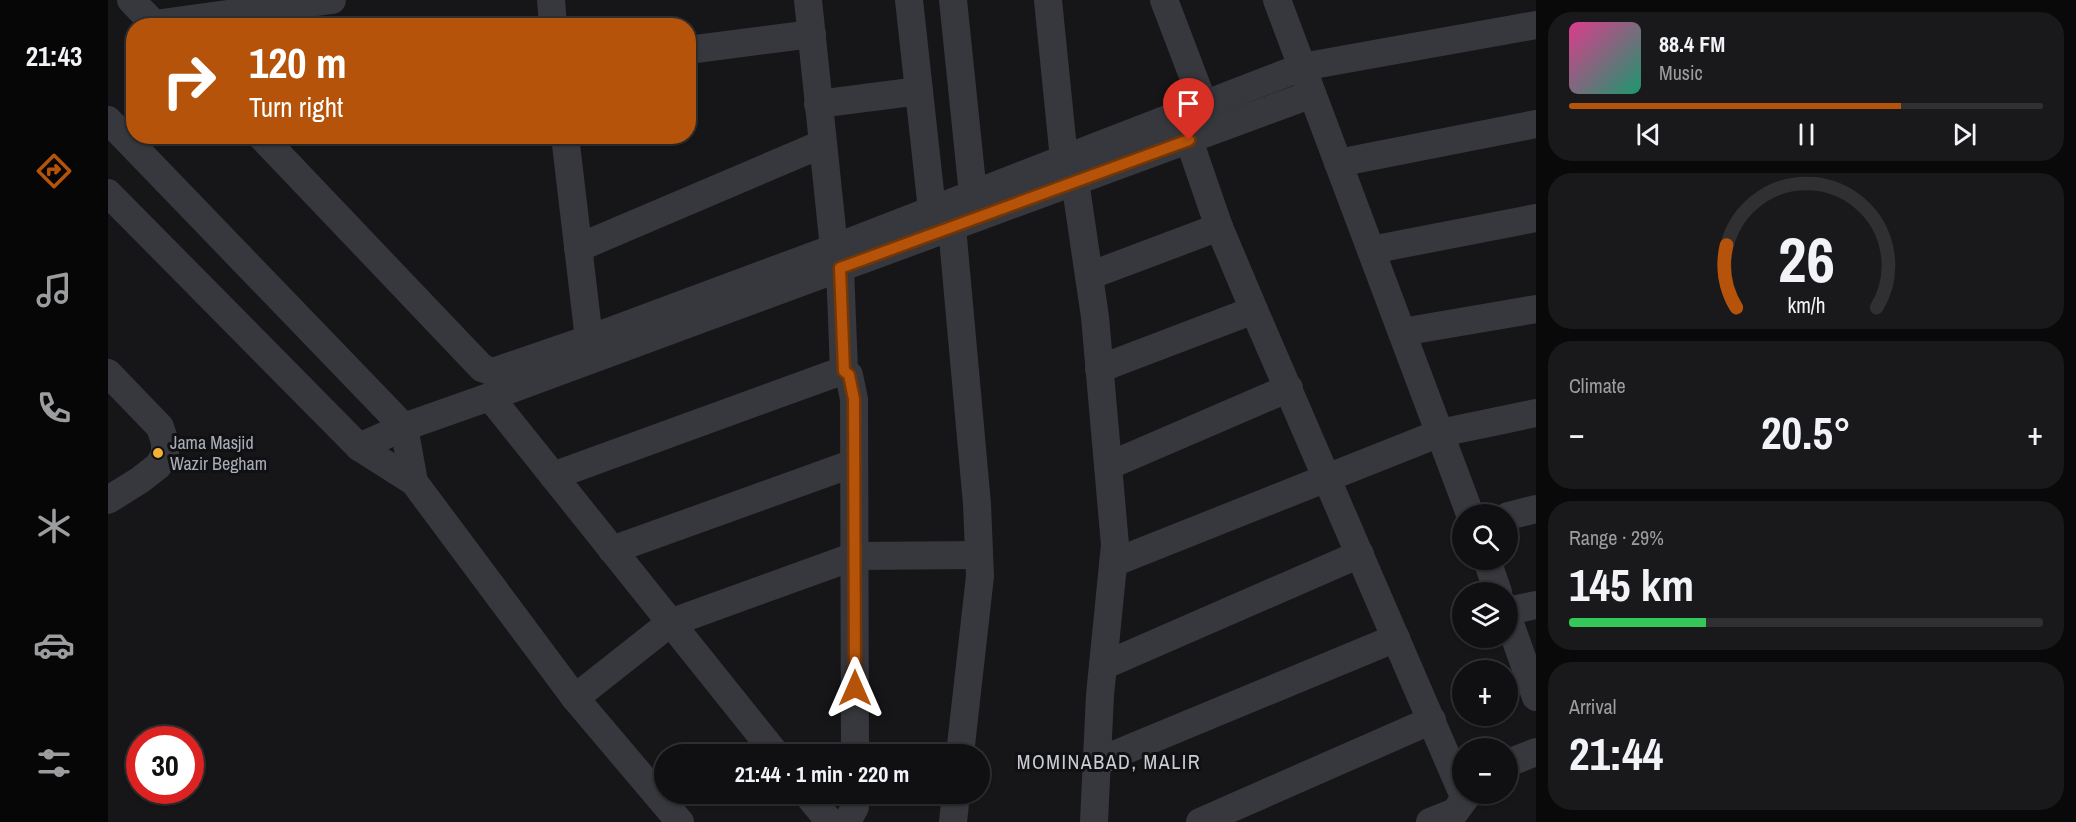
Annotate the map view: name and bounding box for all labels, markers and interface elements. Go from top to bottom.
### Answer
text: 88.4 FM [1659,29,1725,59]
text: 120 m [249,35,347,91]
text: 21:43 [26,38,82,74]
icon: right [150,42,228,120]
text: Music [1659,59,1703,86]
pin [1163,78,1214,140]
icon: arrive [1172,87,1205,120]
text: Turn right [249,89,343,125]
icon: previous [1632,118,1665,151]
icon: pause [1790,118,1823,151]
icon: next [1948,118,1981,151]
icon: directions [33,150,75,192]
text: 26 [1778,217,1834,301]
icon: music [33,269,75,311]
text: km/h [1787,291,1825,320]
text: Climate [1569,372,1626,399]
icon: phone [33,387,75,429]
text: 20.5° [1761,402,1851,463]
text: − [1569,411,1585,455]
text: + [2027,411,2043,455]
place label: Jama Masjid Wazir Begham [170,430,267,476]
marker: Jama Masjid Wazir Begham [151,446,165,460]
map controls [1452,504,1518,804]
button: search [1452,504,1518,570]
icon: climate [33,505,75,547]
text: Range · 29% [1569,524,1664,551]
text: 145 km [1569,554,1694,615]
button: layers [1452,582,1518,648]
icon: car [33,624,75,666]
position arrow [823,656,887,720]
button: + [1452,660,1518,726]
text: Arrival [1569,693,1616,720]
text: 21:44 [1569,723,1663,784]
speed limit sign: 30 [126,726,204,804]
button: − [1452,738,1518,804]
icon: filters [33,742,75,784]
district label: MOMINABAD, MALIR [1017,748,1201,775]
text: 21:44 · 1 min · 220 m [735,759,909,789]

